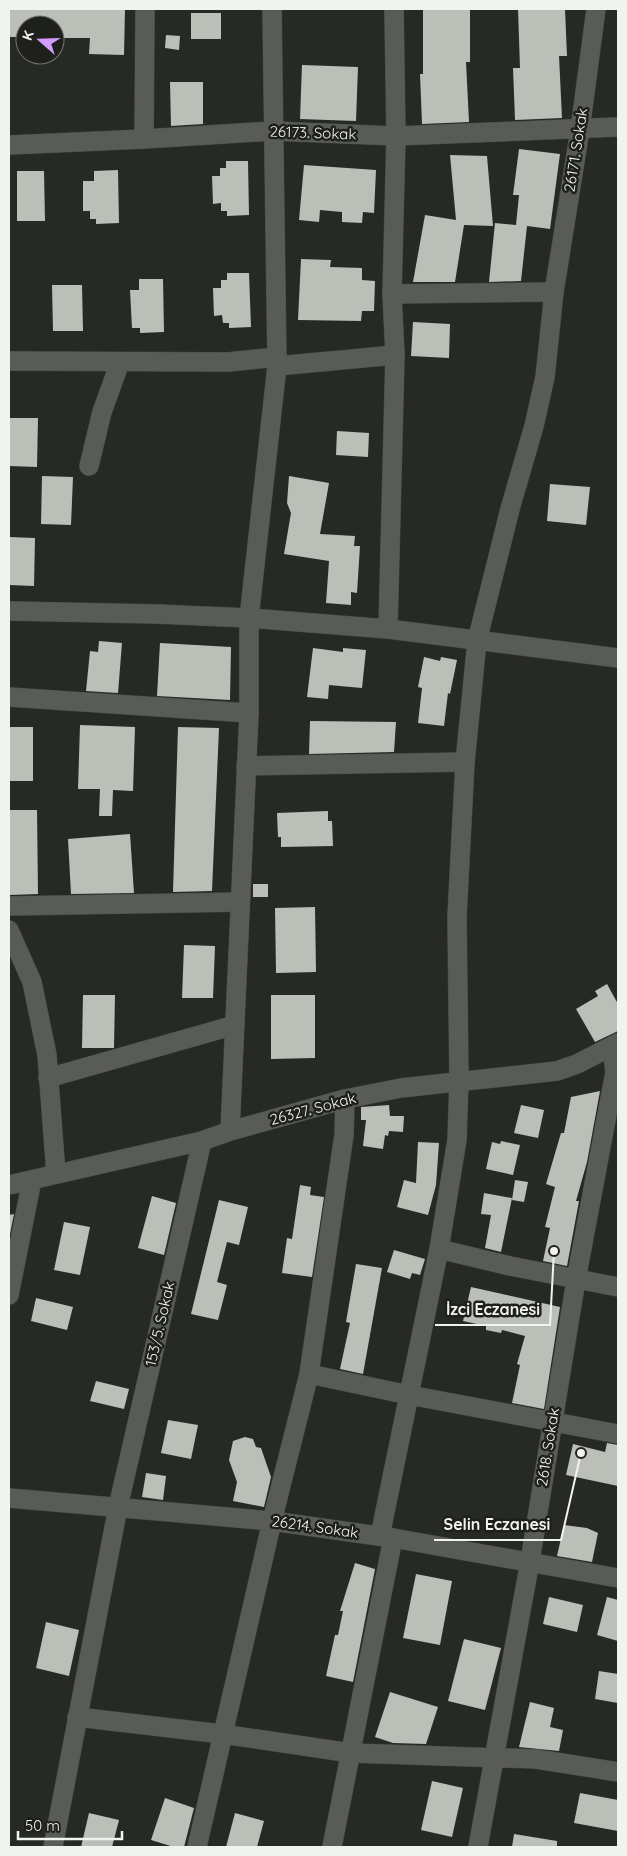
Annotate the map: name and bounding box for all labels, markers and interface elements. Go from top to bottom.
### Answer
north arrow [15,15,65,65]
text: K [18,28,38,43]
street label: 26171. Sokak [559,106,592,193]
street label: 26173. Sokak [269,121,357,144]
street label: 26327. Sokak [268,1088,358,1129]
street label: 153/5. Sokak [141,1280,179,1368]
callout: İzci Eczanesi [435,1294,550,1325]
text: İzci Eczanesi [446,1299,540,1319]
street label: 2618. Sokak [532,1406,563,1488]
callout: Selin Eczanesi [434,1509,561,1540]
street label: 26214. Sokak [271,1511,360,1542]
text: Selin Eczanesi [444,1514,550,1534]
scale bar [18,1808,121,1840]
text: 50 m [25,1816,60,1835]

